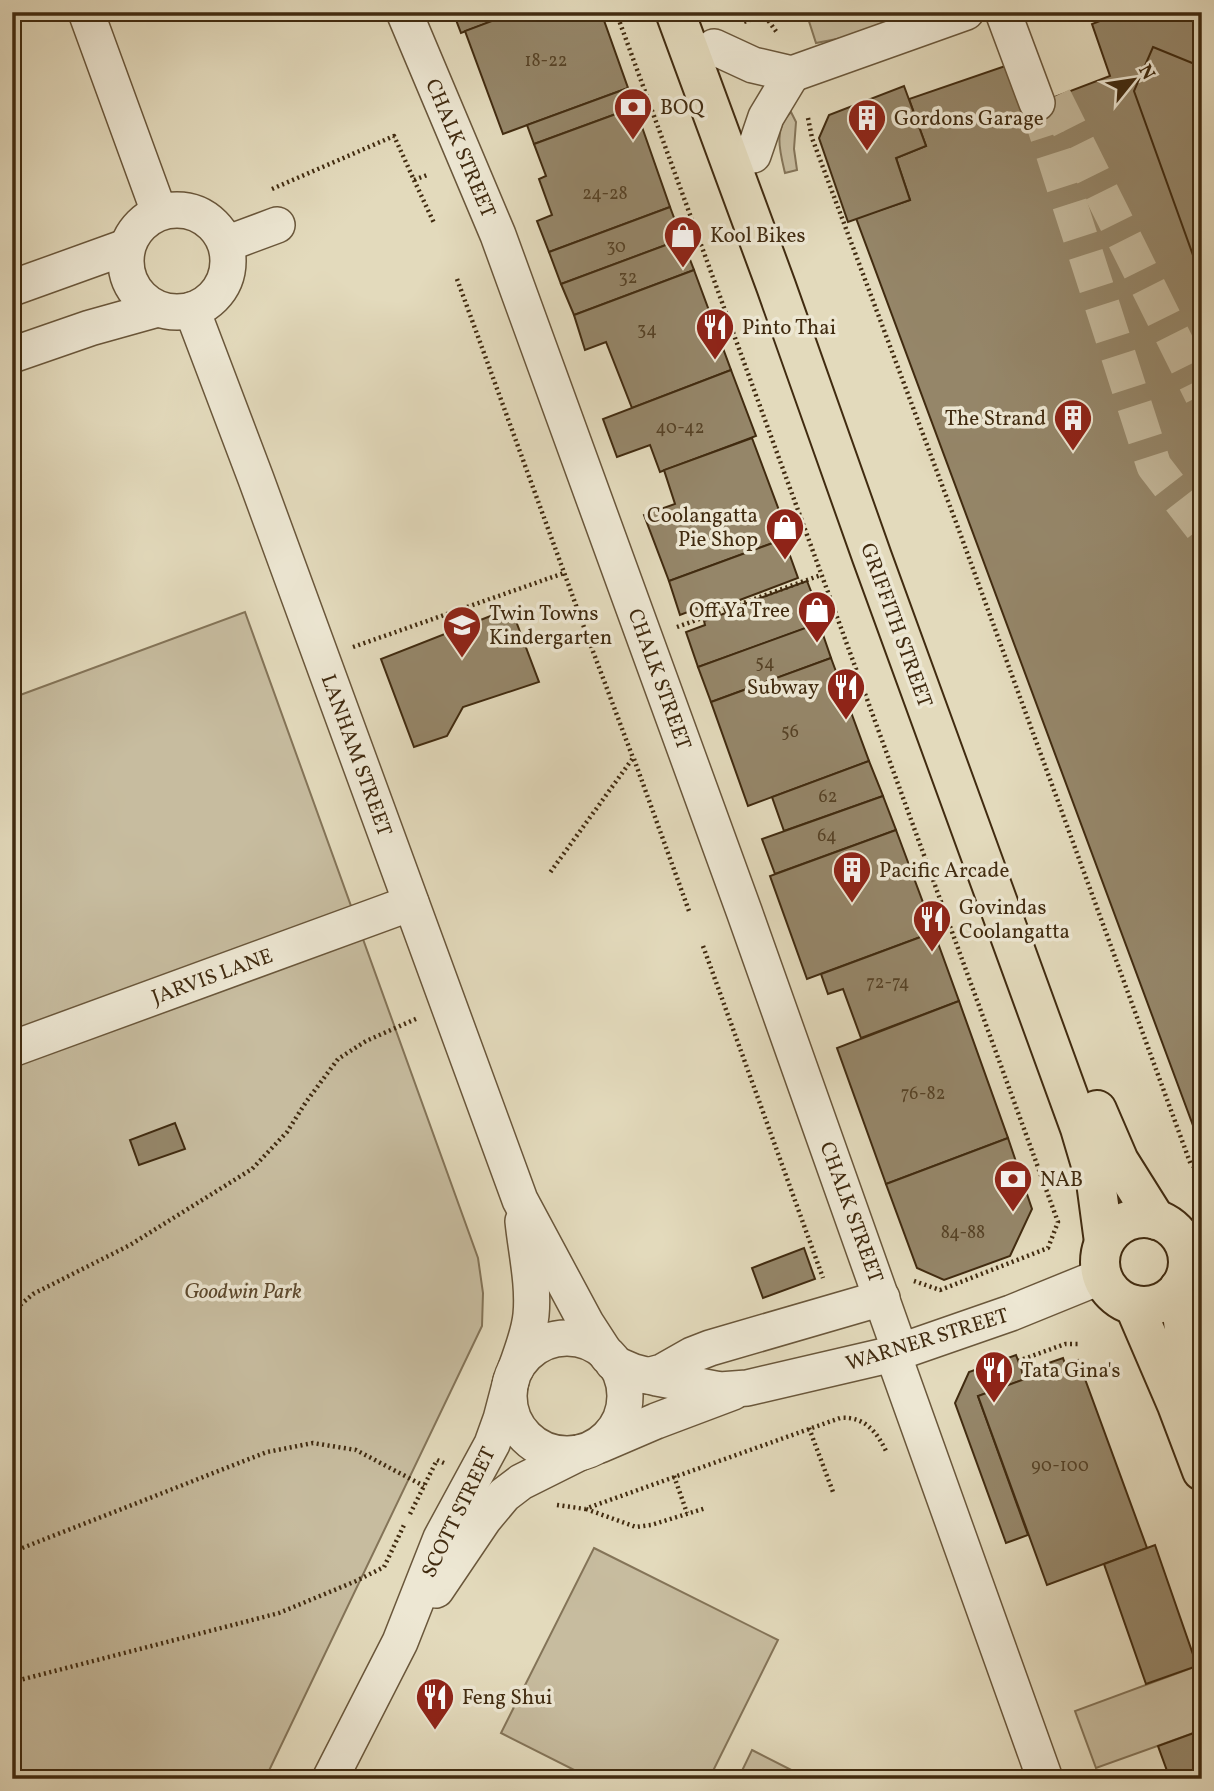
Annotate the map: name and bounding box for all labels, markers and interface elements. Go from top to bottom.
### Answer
north arrow [1098,46,1168,116]
house number: 18-22 [524,49,568,74]
text: N [1131,60,1161,85]
street label: CHALK STREET [417,75,502,223]
bank icon: BOQ [612,86,654,141]
place label: BOQ [660,94,705,123]
building icon: Gordons Garage [846,97,888,152]
place label: Gordons Garage [894,105,1044,134]
house number: 24-28 [582,182,628,207]
shop icon: Kool Bikes [662,214,704,269]
place label: Kool Bikes [710,222,806,251]
house number: 30 [606,235,626,260]
house number: 32 [619,266,637,291]
restaurant icon: Pinto Thai [694,306,736,361]
place label: Pinto Thai [742,314,836,343]
house number: 34 [637,318,657,343]
building icon: The Strand [1052,397,1094,452]
place label: The Strand [945,405,1046,434]
house number: 40-42 [656,416,704,441]
place label: Coolangatta Pie Shop [647,502,758,555]
shop icon: Coolangatta Pie Shop [764,506,806,561]
street label: GRIFFITH STREET [852,539,939,712]
shop icon: Off Ya Tree [796,589,838,644]
place label: Off Ya Tree [689,597,790,626]
place label: Twin Towns Kindergarten [489,600,612,653]
school or university icon: Twin Towns Kindergarten [441,604,483,659]
street label: CHALK STREET [620,605,698,754]
house number: 54 [755,651,775,676]
restaurant icon: Subway [825,666,867,721]
street label: LANHAM STREET [313,670,398,841]
place label: Subway [747,674,820,703]
house number: 56 [781,720,799,745]
house number: 62 [819,785,837,810]
house number: 64 [817,824,837,849]
building icon: Pacific Arcade [831,849,873,904]
place label: Pacific Arcade [879,857,1009,886]
place label: Govindas Coolangatta [959,894,1070,947]
restaurant icon: Govindas Coolangatta [911,898,953,953]
street label: JARVIS LANE [148,942,277,1013]
house number: 72-74 [866,971,910,996]
house number: 76-82 [901,1082,945,1107]
street label: CHALK STREET [812,1138,890,1287]
bank icon: NAB [992,1158,1034,1213]
place label: NAB [1040,1166,1083,1195]
house number: 84-88 [941,1221,985,1246]
park label: Goodwin Park [184,1278,302,1307]
street label: WARNER STREET [842,1302,1012,1379]
restaurant icon: Tata Gina's [973,1349,1015,1404]
place label: Tata Gina's [1021,1357,1121,1386]
street label: SCOTT STREET [415,1442,504,1583]
house number: 90-100 [1031,1454,1089,1479]
restaurant icon: Feng Shui [414,1676,456,1731]
place label: Feng Shui [462,1684,552,1713]

